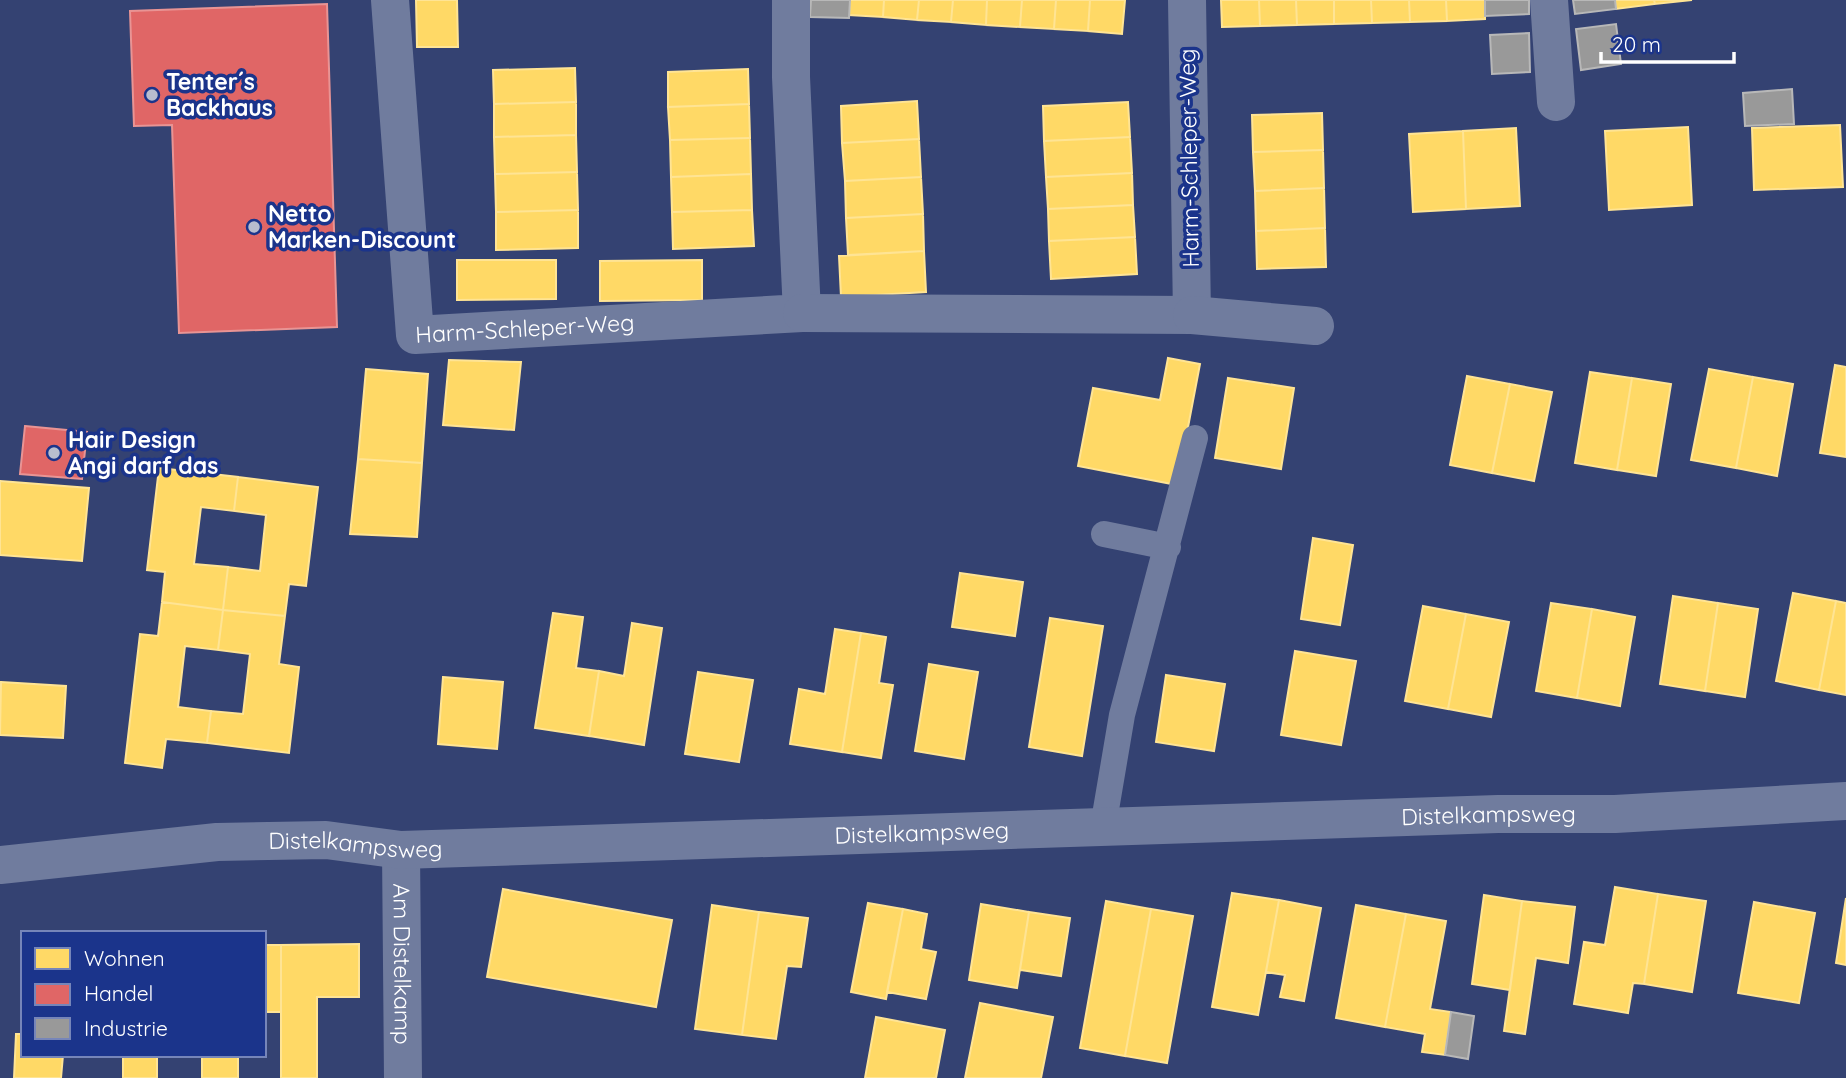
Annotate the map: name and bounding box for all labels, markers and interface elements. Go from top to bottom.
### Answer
scale bar [1601,21,1734,65]
text: 20 m [1612,31,1661,57]
street label: Harm-Schleper-Weg [1172,48,1205,268]
place label: Tenter´s Backhaus [166,67,273,122]
marker: Tenter´s Backhaus [144,87,160,103]
place label: Netto Marken-Discount [268,199,456,254]
marker: Netto Marken-Discount [246,219,262,235]
street label: Harm-Schleper-Weg [415,308,635,349]
place label: Hair Design Angi darf das [68,425,218,480]
marker: Hair Design Angi darf das [46,445,62,461]
street label: Distelkampsweg [1401,799,1576,831]
street label: Distelkampsweg [834,815,1010,850]
street label: Distelkampsweg [268,825,443,864]
street label: Am Distelkamp [387,883,418,1045]
legend [21,931,266,1057]
text: Wohnen [84,945,165,971]
text: Handel [84,980,153,1006]
text: Industrie [84,1015,168,1041]

